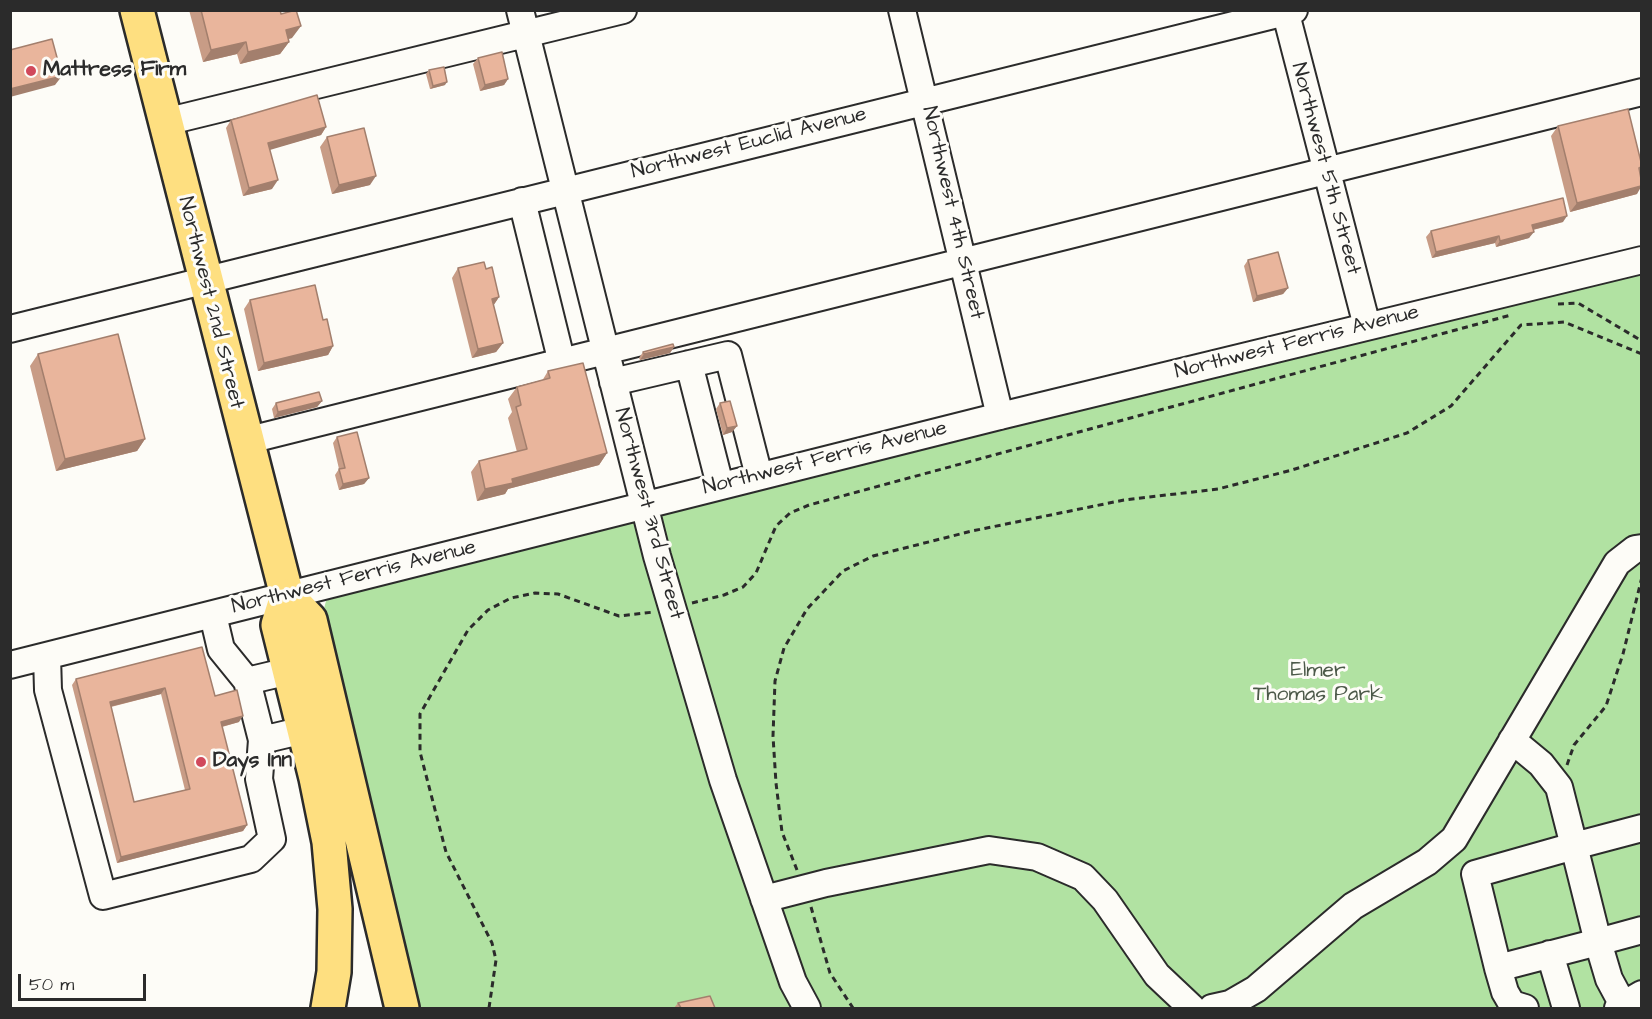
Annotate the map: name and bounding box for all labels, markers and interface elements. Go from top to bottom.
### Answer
place label: Mattress Firm [43,58,186,84]
street label: Northwest 5th Street [1285,60,1365,278]
marker: Mattress Firm [24,64,38,78]
street label: Northwest Euclid Avenue [629,103,869,185]
street label: Northwest 4th Street [915,104,989,322]
street label: Northwest 2nd Street [171,194,249,412]
street label: Northwest Ferris Avenue [1172,300,1422,386]
street label: Northwest 3rd Street [608,406,688,622]
street label: Northwest Ferris Avenue [700,416,950,502]
street label: Northwest Ferris Avenue [229,535,479,621]
park label: Elmer Thomas Park [1253,659,1383,709]
place label: Days Inn [213,749,292,775]
marker: Days Inn [194,755,208,769]
scale bar [21,962,148,1000]
text: 50 m [29,972,74,997]

